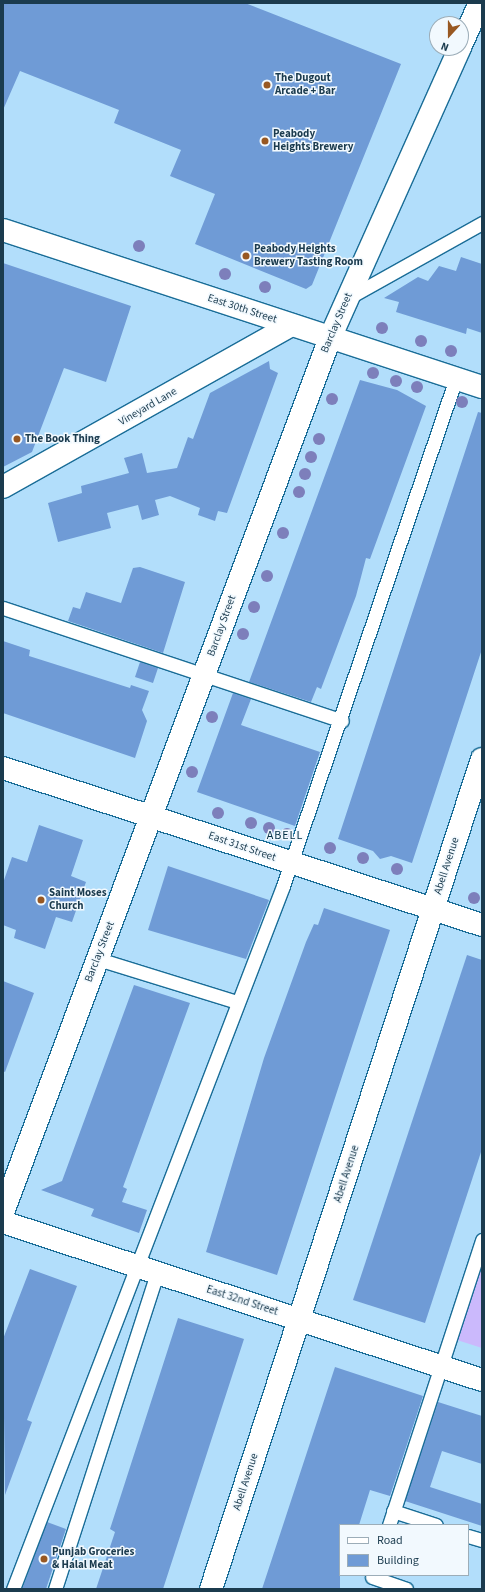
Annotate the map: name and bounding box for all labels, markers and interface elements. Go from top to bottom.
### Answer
north arrow [429,16,469,56]
text: N [439,38,451,55]
place label: The Dugout Arcade + Bar [275,72,335,98]
marker: The Dugout Arcade + Bar [262,80,272,90]
place label: Peabody Heights Brewery [273,128,353,154]
marker: Peabody Heights Brewery [260,136,270,146]
place label: Peabody Heights Brewery Tasting Room [254,243,363,269]
marker: Peabody Heights Brewery Tasting Room [241,251,251,261]
street label: Barclay Street [318,291,356,355]
street label: East 30th Street [206,292,278,326]
street label: Vineyard Lane [117,385,179,429]
place label: The Book Thing [25,432,100,446]
marker: The Book Thing [12,434,22,444]
street label: Barclay Street [205,594,239,658]
street label: East 31st Street [207,829,277,865]
district label: ABELL [267,829,303,843]
street label: Abell Avenue [432,836,462,896]
place label: Saint Moses Church [49,887,107,913]
marker: Saint Moses Church [36,895,46,905]
street label: Barclay Street [82,920,118,984]
street label: Abell Avenue [332,1144,362,1204]
street label: East 32nd Street [205,1283,279,1319]
street label: Abell Avenue [231,1452,261,1512]
legend [339,1524,469,1576]
text: Road [377,1532,403,1549]
place label: Punjab Groceries & Halal Meat [52,1546,134,1572]
text: Building [377,1552,419,1569]
marker: Punjab Groceries & Halal Meat [39,1554,49,1564]

